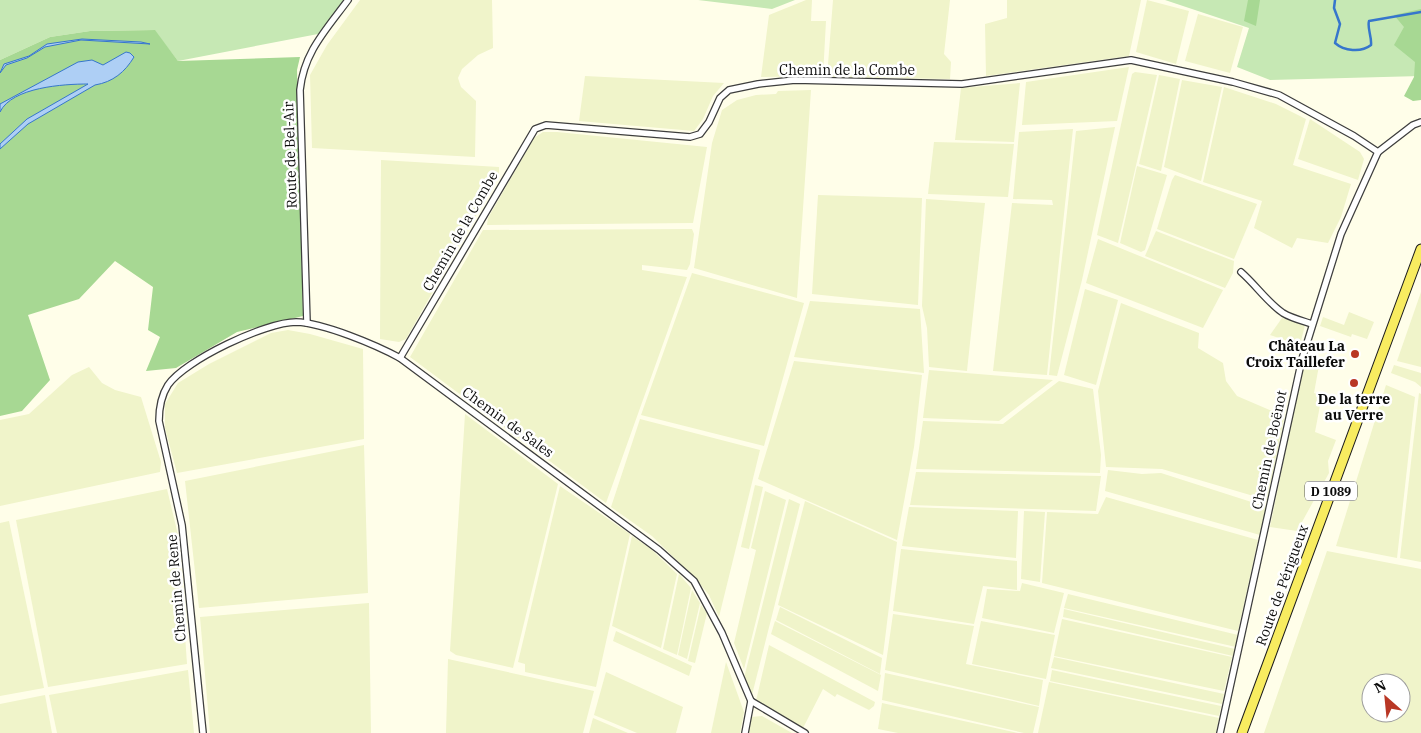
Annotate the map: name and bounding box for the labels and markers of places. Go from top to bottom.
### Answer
place label: Château La Croix Taillefer [1246,337,1345,371]
marker: Château La Croix Taillefer [1349,348,1361,360]
marker: De la terre au Verre [1348,377,1360,389]
place label: De la terre au Verre [1318,390,1390,424]

